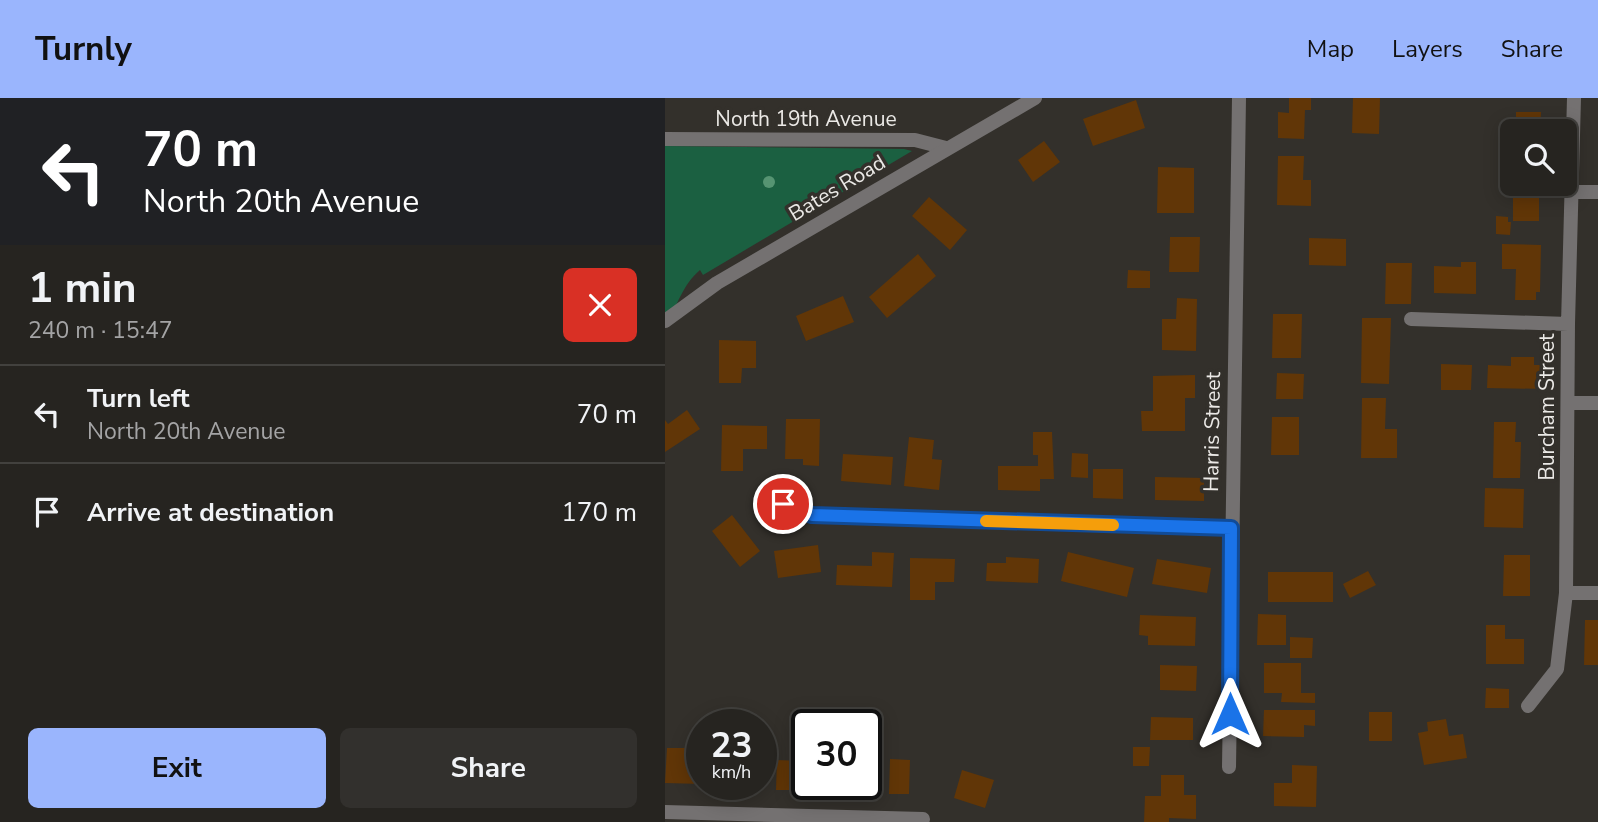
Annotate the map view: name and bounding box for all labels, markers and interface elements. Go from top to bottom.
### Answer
text: Turnly [35,27,132,72]
text: Map [1307,33,1354,65]
text: Layers [1392,33,1463,65]
text: Share [1501,33,1563,65]
street label: North 19th Avenue [715,105,897,133]
text: 70 m [143,116,258,183]
map controls [1500,119,1577,196]
button: search [1500,119,1577,196]
icon: left [28,126,119,217]
street label: Bates Road [783,148,891,228]
text: North 20th Avenue [143,180,419,223]
text: 1 min [28,260,137,317]
button: close [563,268,637,342]
text: 240 m · 15:47 [28,315,173,346]
street label: Burcham Street [1533,333,1561,480]
street label: Harris Street [1197,371,1227,492]
text: Turn left [87,381,190,416]
icon: left [28,395,66,433]
text: 70 m [577,397,637,432]
text: North 20th Avenue [87,416,286,447]
pin [753,474,813,534]
icon: arrive [764,485,802,523]
icon: arrive [28,493,66,531]
text: Arrive at destination [87,495,334,530]
text: 170 m [561,495,637,530]
position arrow [1193,677,1267,751]
speed limit sign: 30 [791,709,882,800]
text: 23 [710,722,753,769]
button: Exit [28,728,326,808]
button: Share [340,728,637,808]
text: km/h [712,760,751,784]

